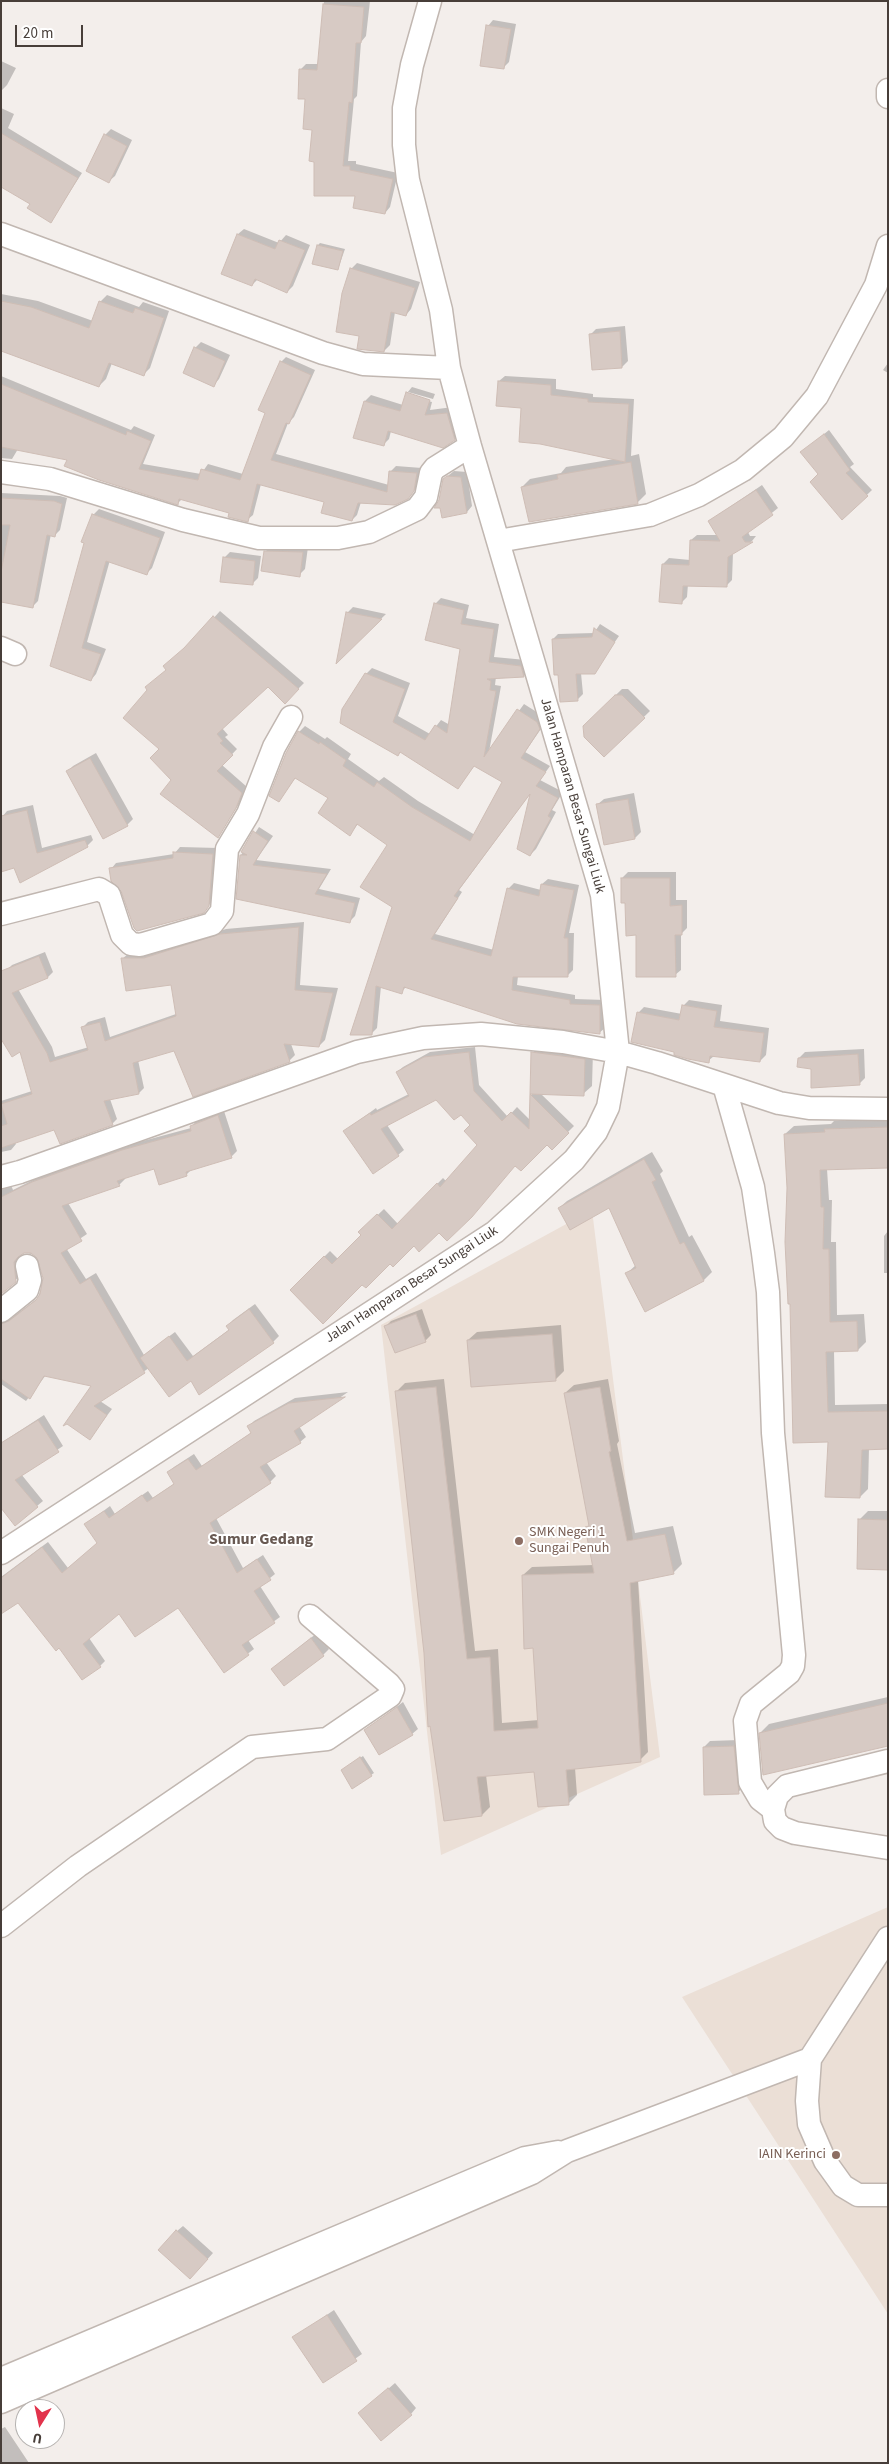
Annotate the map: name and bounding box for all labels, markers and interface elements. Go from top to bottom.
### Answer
scale bar [18,15,85,47]
text: 20 m [23,23,53,44]
street label: Jalan Hamparan Besar Sungai Liuk [536,696,608,896]
street label: Jalan Hamparan Besar Sungai Liuk [322,1223,502,1347]
place label: SMK Negeri 1 Sungai Penuh [529,1525,609,1558]
district label: Sumur Gedang [209,1530,313,1550]
marker: SMK Negeri 1 Sungai Penuh [513,1535,525,1547]
place label: IAIN Kerinci [758,2147,826,2163]
marker: IAIN Kerinci [830,2149,842,2161]
north arrow [15,2399,65,2449]
text: U [31,2427,44,2448]

